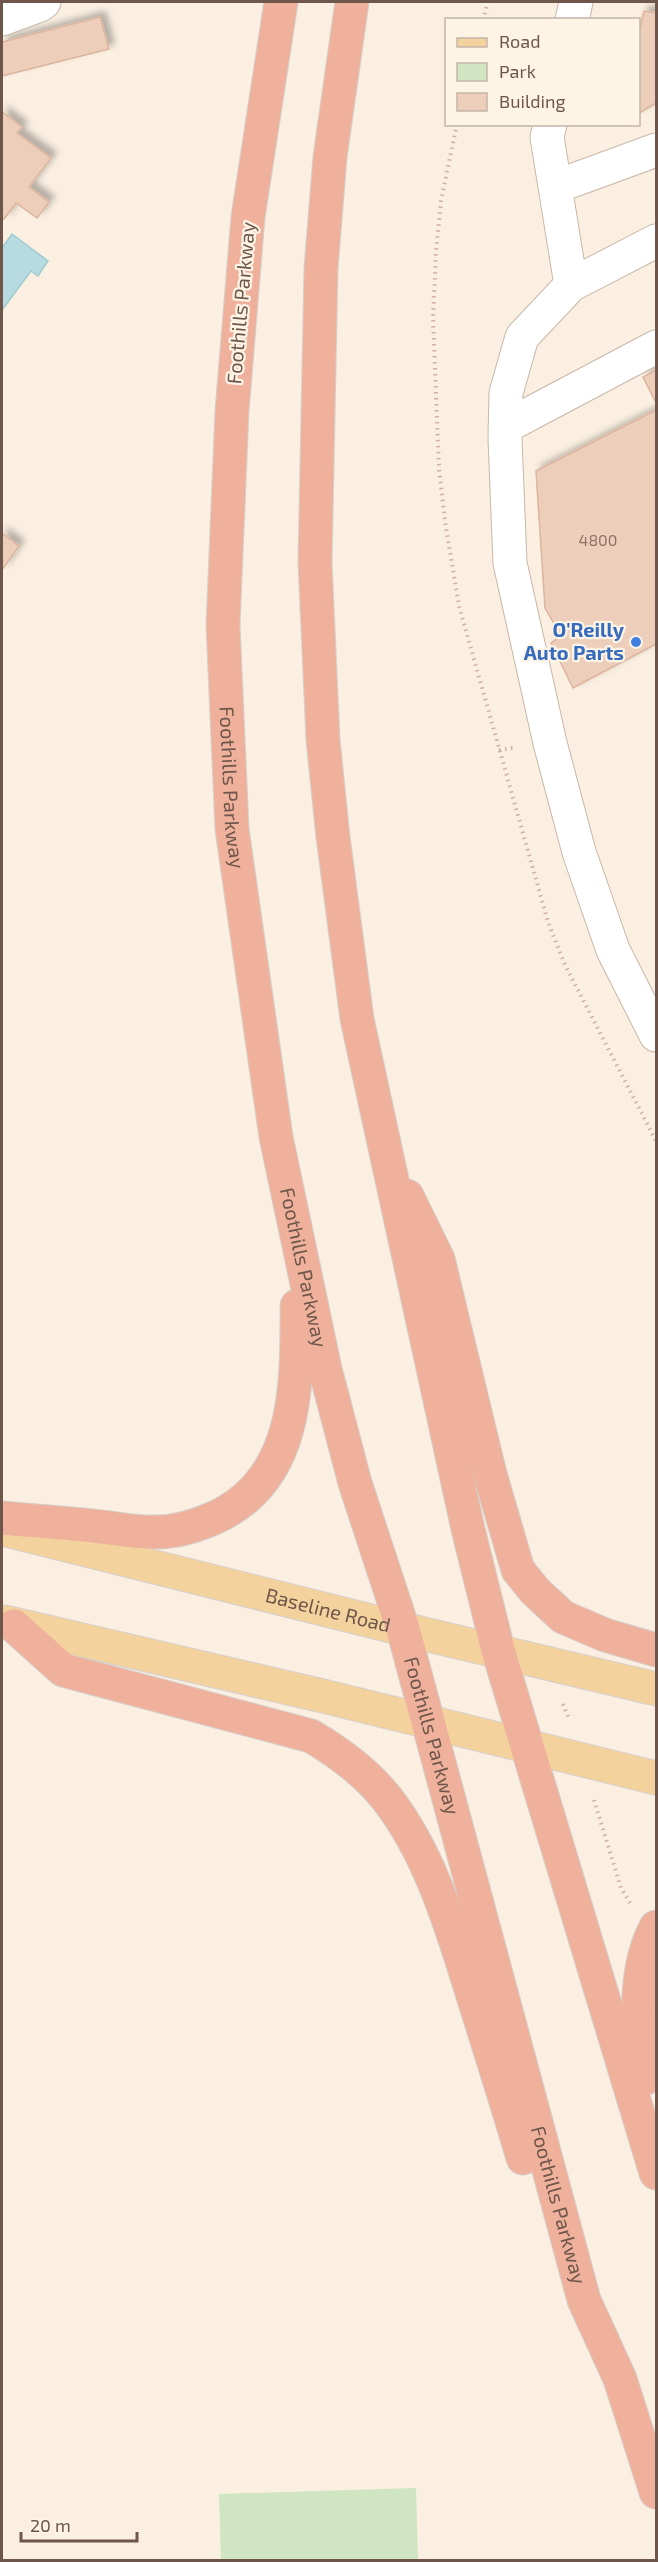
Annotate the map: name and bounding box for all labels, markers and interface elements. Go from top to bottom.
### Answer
legend [445,18,640,126]
text: Road [499,30,540,52]
text: Park [499,60,536,82]
text: Building [499,90,566,112]
street label: Foothills Parkway [221,220,259,385]
house number: 4800 [579,530,617,549]
place label: O'Reilly Auto Parts [524,617,625,664]
marker: O'Reilly Auto Parts [629,635,643,649]
street label: Foothills Parkway [216,706,251,870]
street label: Foothills Parkway [276,1185,333,1350]
street label: Baseline Road [263,1582,393,1636]
street label: Foothills Parkway [400,1654,466,1818]
street label: Foothills Parkway [527,2123,592,2287]
scale bar [21,2505,136,2543]
text: 20 m [30,2514,71,2536]

